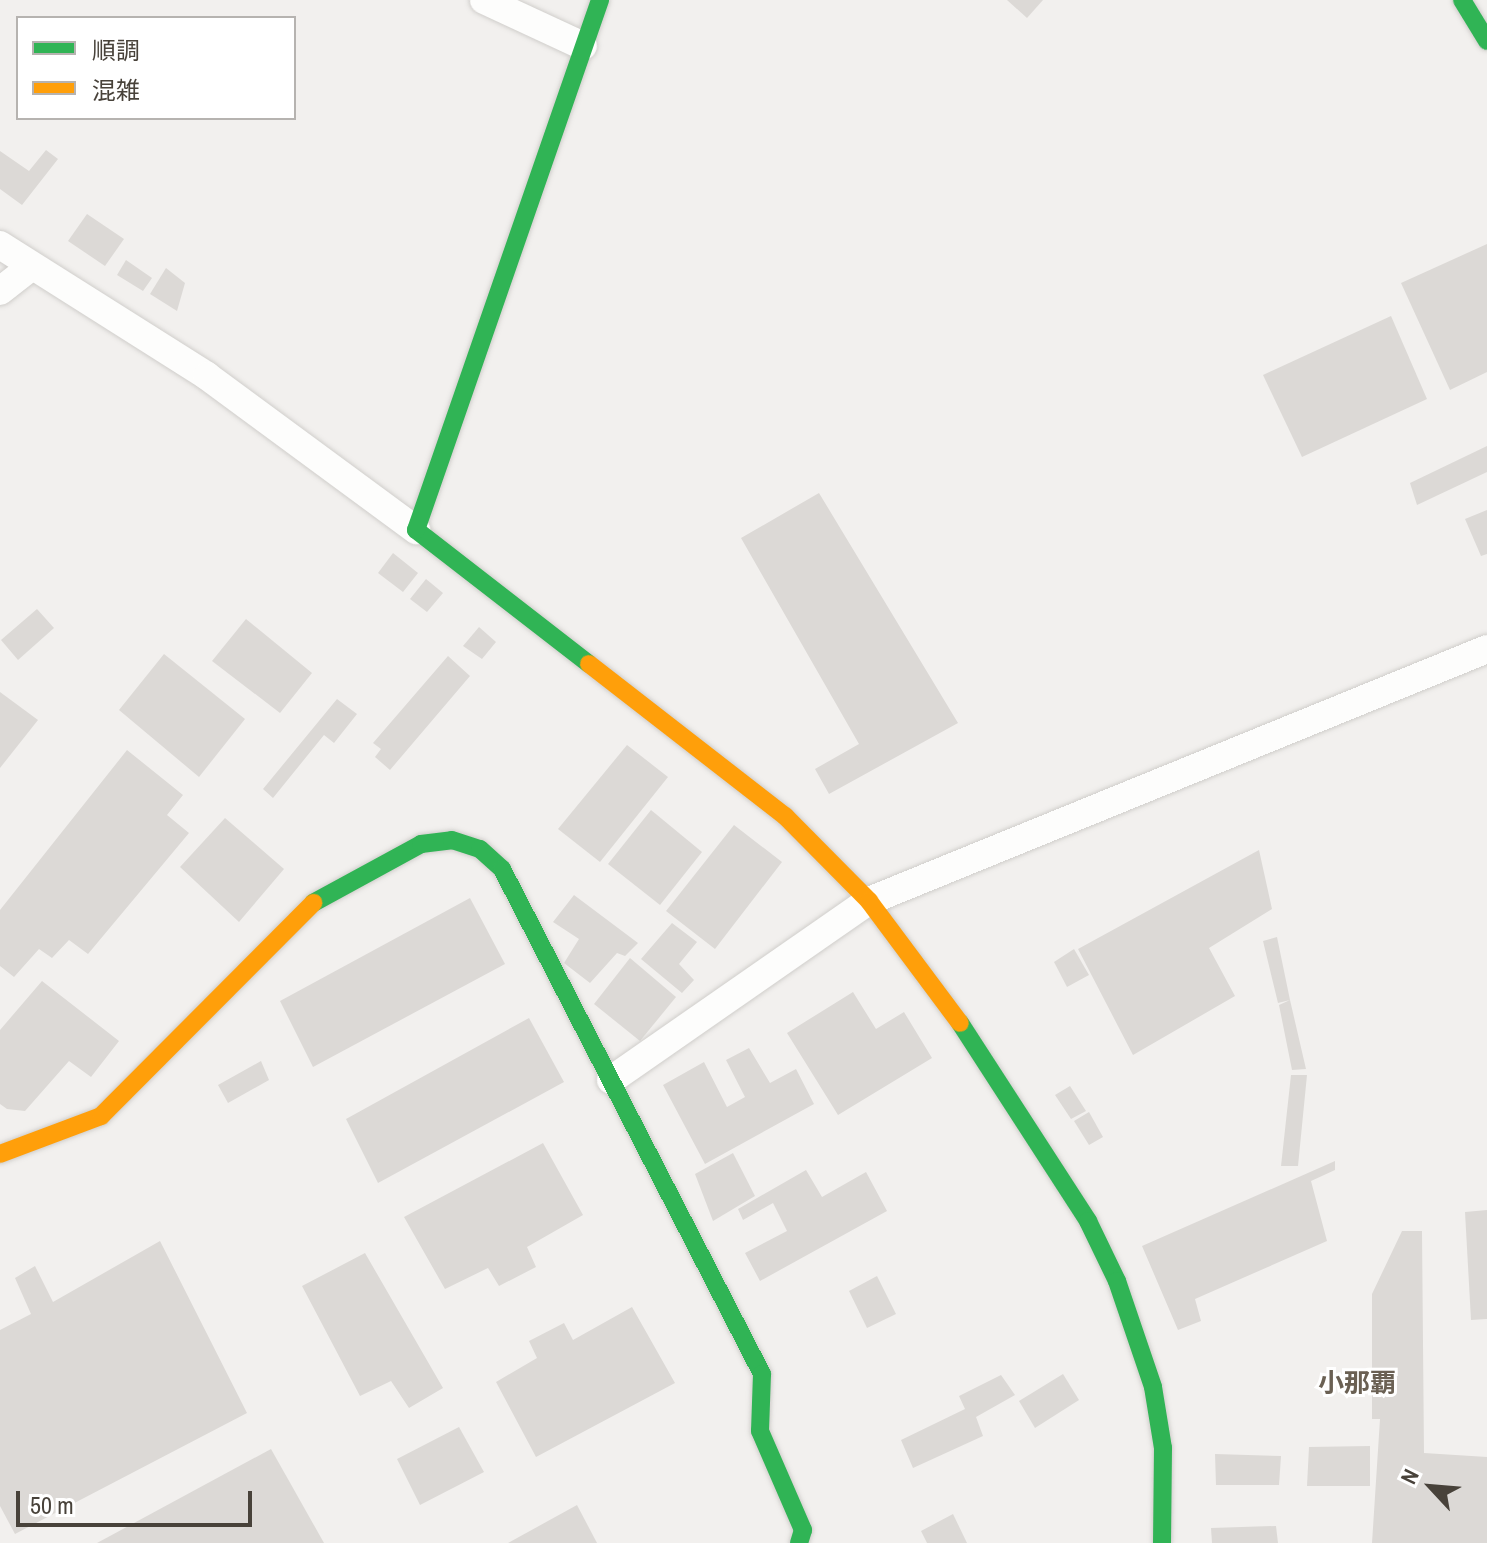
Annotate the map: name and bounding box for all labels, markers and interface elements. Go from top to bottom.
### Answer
legend [16,16,296,120]
text: 順調 [92,34,140,66]
text: 混雑 [92,74,140,106]
district label: 小那覇 [1318,1367,1396,1399]
north arrow [1391,1447,1471,1527]
text: N [1393,1464,1426,1489]
scale bar [20,1475,256,1525]
text: 50 m [30,1489,74,1521]

